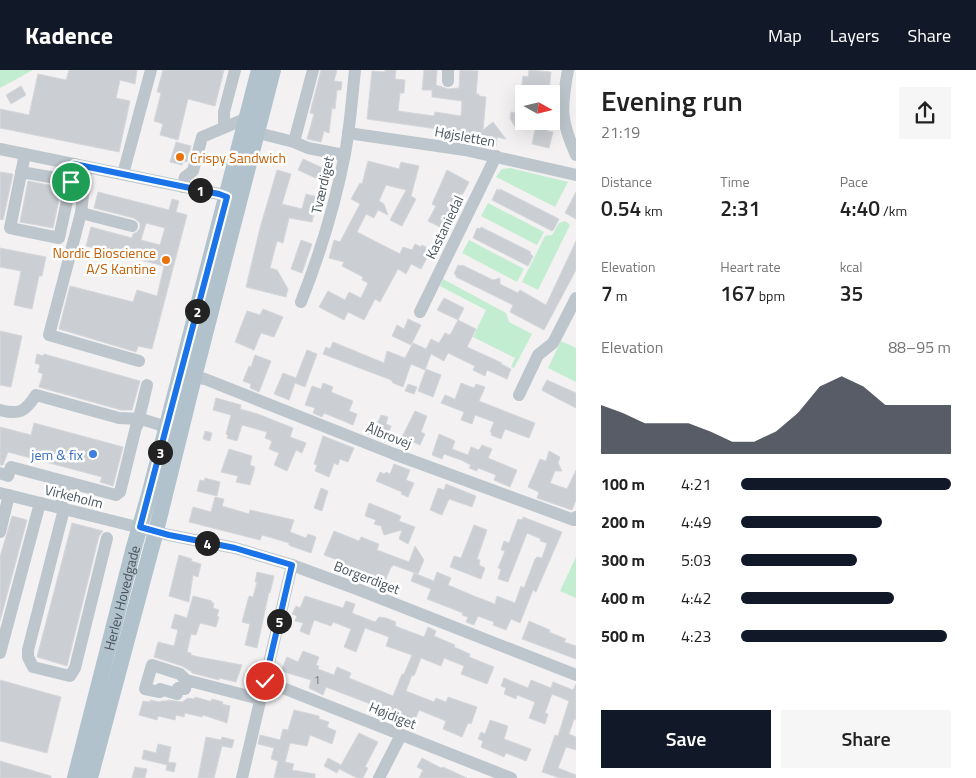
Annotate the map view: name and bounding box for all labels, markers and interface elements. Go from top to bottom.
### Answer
text: Kadence [25,17,113,53]
text: Map [768,22,802,49]
text: Layers [830,22,879,49]
text: Share [907,22,951,49]
text: Evening run [601,79,743,122]
north arrow [515,85,560,130]
map controls [515,85,560,130]
button: share [899,87,951,139]
street label: Højsletten [433,120,497,152]
text: 21:19 [601,120,640,144]
place label: Crispy Sandwich [190,147,286,168]
marker: Crispy Sandwich [174,151,186,163]
street label: Tværdiget [305,154,339,216]
pin [50,161,92,203]
icon: arrive [57,168,85,196]
text: Distance [601,171,652,192]
text: Time [720,171,750,192]
text: Pace [840,171,868,192]
pin: 1 [188,178,212,202]
text: 1 [197,180,204,201]
street label: Kastaniedal [419,192,469,262]
text: 0.54 [601,192,641,224]
text: 2:31 [720,192,761,224]
text: 4:40 [840,192,880,224]
text: km [641,200,663,221]
text: /km [880,200,907,221]
place label: Nordic Bioscience A/S Kantine [52,242,156,279]
marker: Nordic Bioscience A/S Kantine [160,254,172,266]
text: Elevation [601,256,655,277]
text: Heart rate [720,256,780,277]
text: kcal [840,256,863,277]
text: 7 [601,277,613,309]
text: 167 [720,277,756,309]
text: 35 [840,277,863,309]
text: m [613,285,628,306]
text: bpm [756,285,785,306]
pin: 2 [184,298,210,324]
text: 2 [194,301,201,322]
text: Elevation [601,335,663,359]
text: 88–95 m [888,335,951,359]
street label: Ålbrovej [363,417,415,453]
pin: 3 [148,440,172,464]
text: 3 [157,442,164,463]
place label: jem & fix [30,444,84,465]
marker: jem & fix [87,448,99,460]
text: 100 m [601,472,645,496]
text: 4:21 [681,472,711,496]
street label: Virkeholm [43,479,105,513]
text: 200 m [601,510,645,534]
text: 4:49 [681,510,711,534]
pin: 4 [194,530,220,556]
text: 4 [204,533,211,554]
street label: Herlev Hovedgade [98,543,145,653]
text: 300 m [601,548,645,572]
text: 5:03 [681,548,711,572]
street label: Borgerdiget [331,555,403,599]
text: 400 m [601,586,645,610]
text: 4:42 [681,586,711,610]
pin: 5 [266,608,292,634]
text: 5 [276,611,283,632]
text: 500 m [601,624,645,648]
text: 4:23 [681,624,711,648]
pin [244,660,286,702]
icon: check [251,667,279,695]
house number: 1 [314,672,320,688]
street label: Højdiget [366,696,420,734]
button: Save [601,710,771,768]
button: Share [781,710,951,768]

